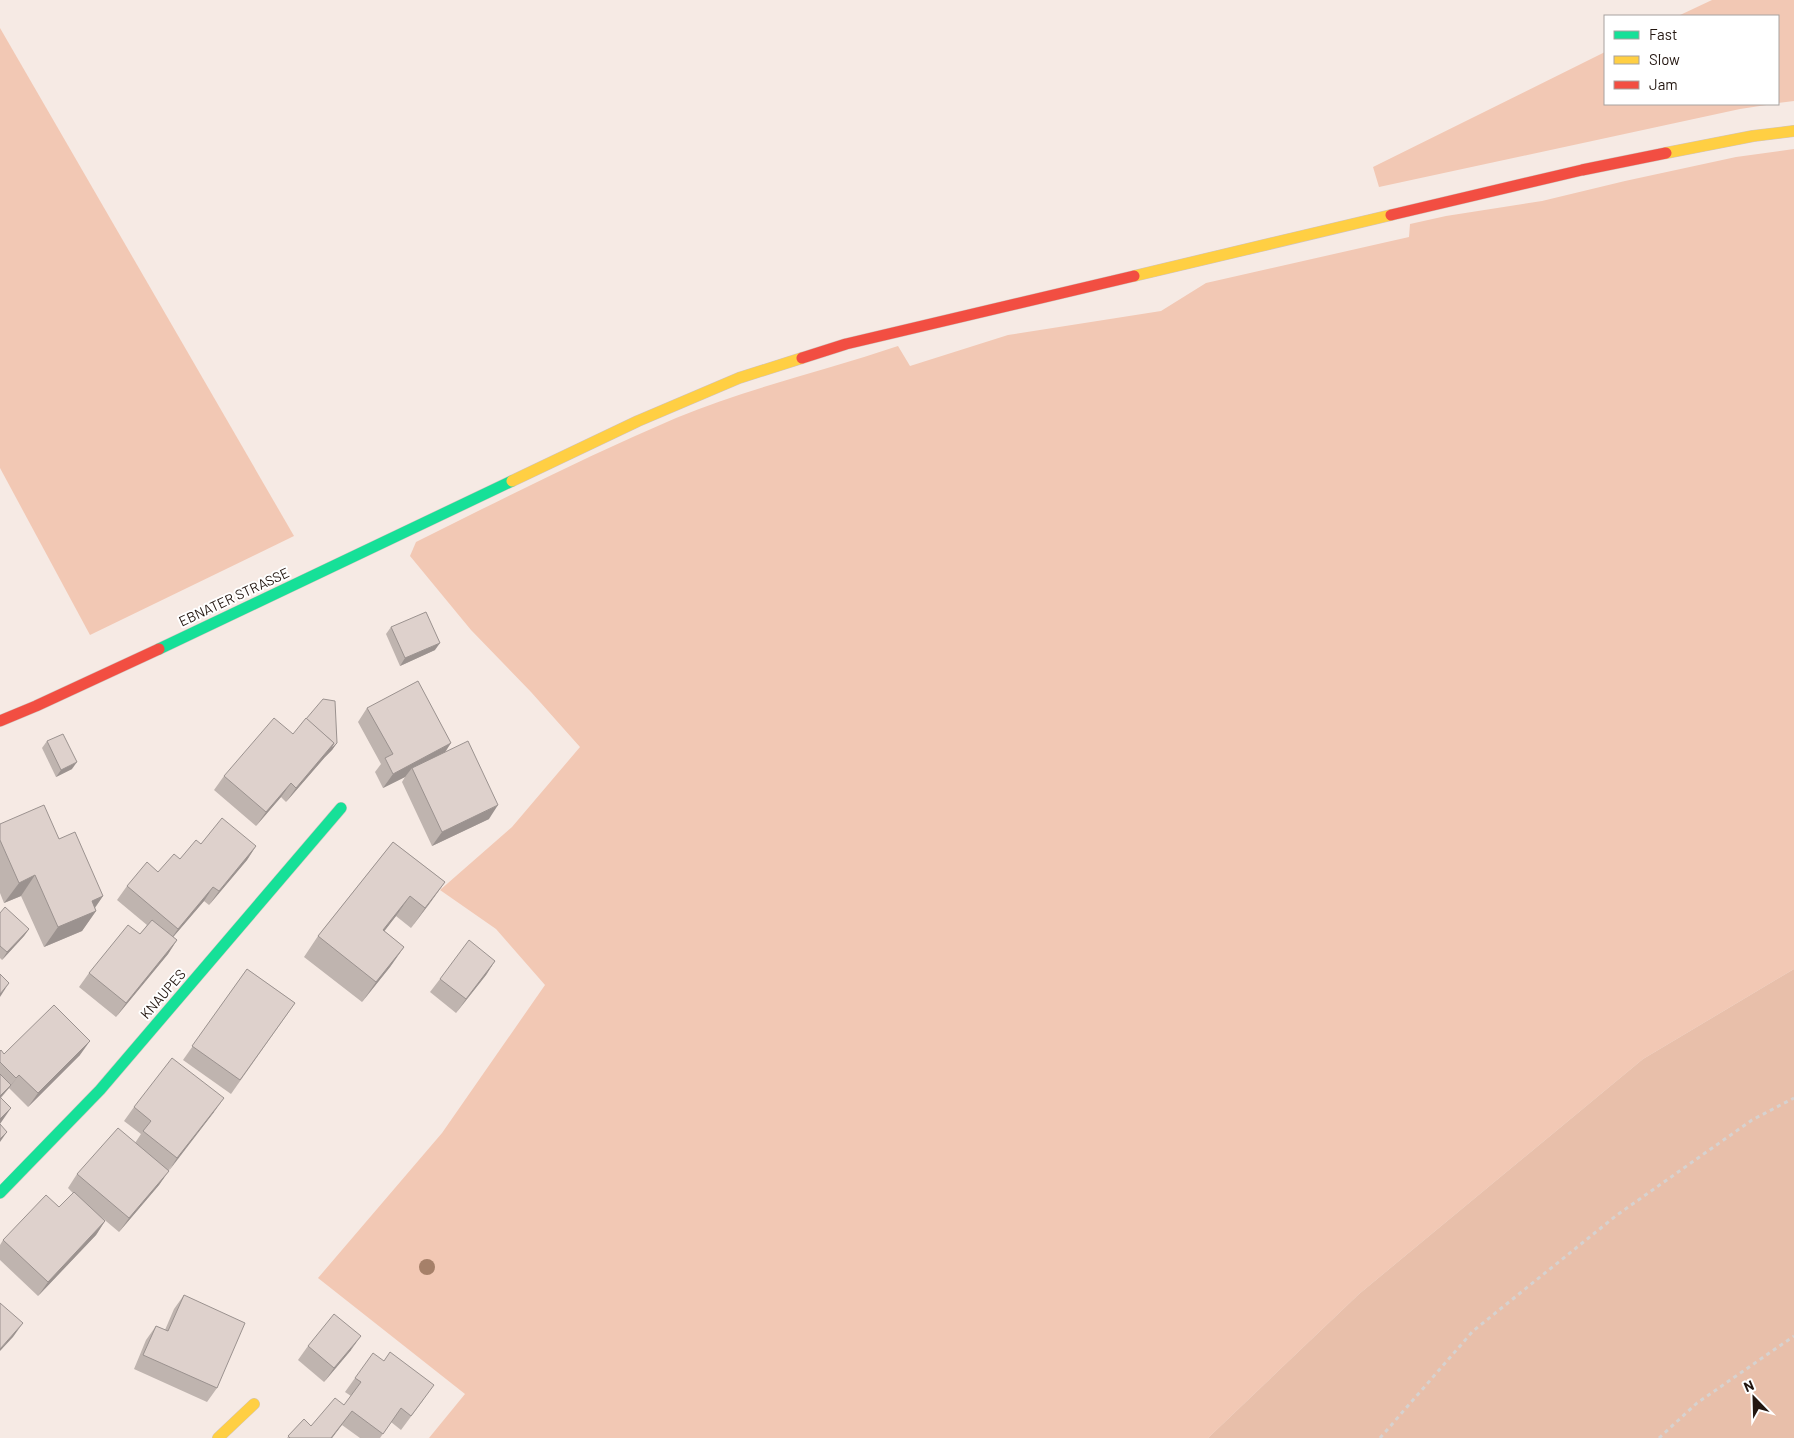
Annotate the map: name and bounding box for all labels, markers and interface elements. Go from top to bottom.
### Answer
legend [1604,15,1779,105]
text: Fast [1649,25,1677,43]
text: Slow [1649,50,1680,68]
text: Jam [1649,75,1678,93]
street label: EBNATER STRASSE [176,564,292,630]
street label: KNAUPES [136,965,189,1022]
north arrow [1729,1373,1779,1423]
text: N [1741,1376,1756,1395]

